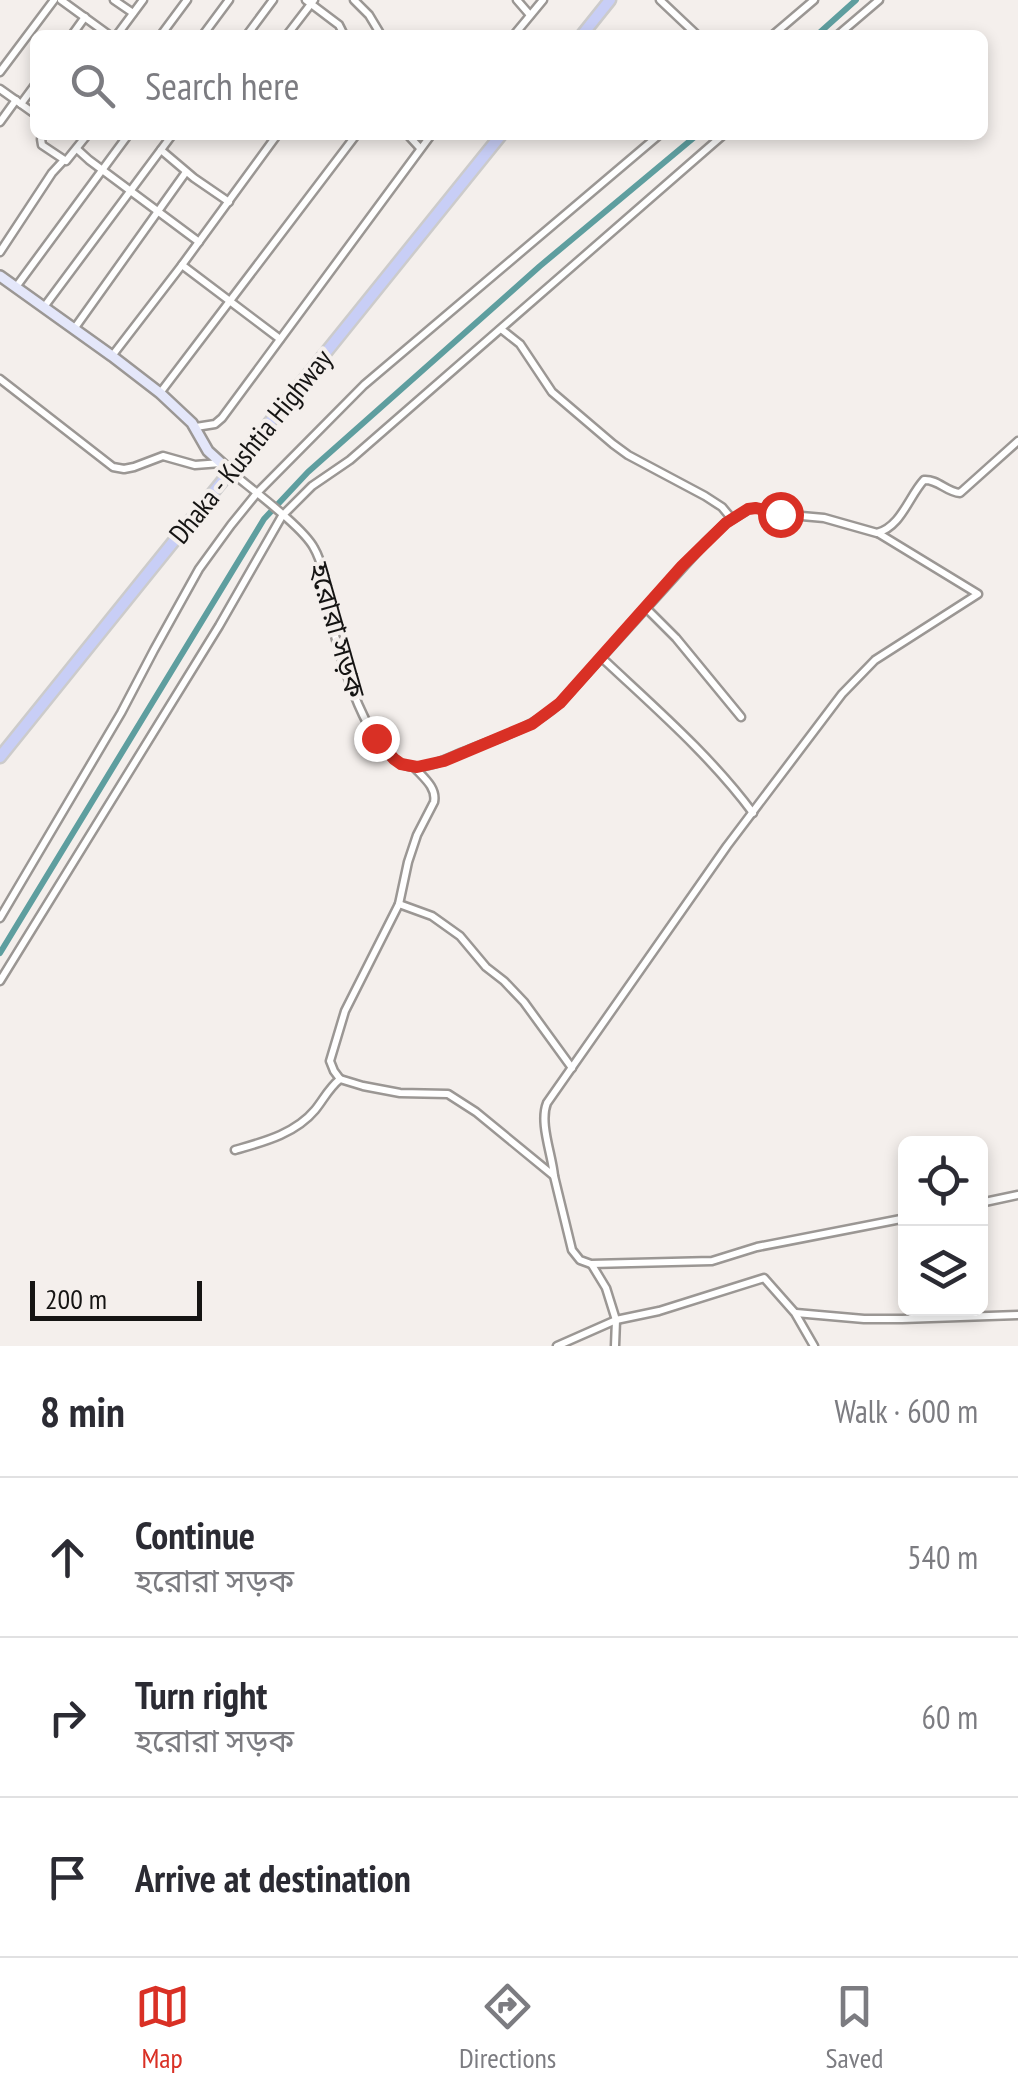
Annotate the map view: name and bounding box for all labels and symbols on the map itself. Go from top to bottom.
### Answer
street label: Dhaka - Kushtia Highway [160,341,340,551]
route start [758,492,804,538]
street label: হরোরা সড়ক [301,557,375,702]
route end [354,716,400,762]
scale bar [30,1276,202,1320]

